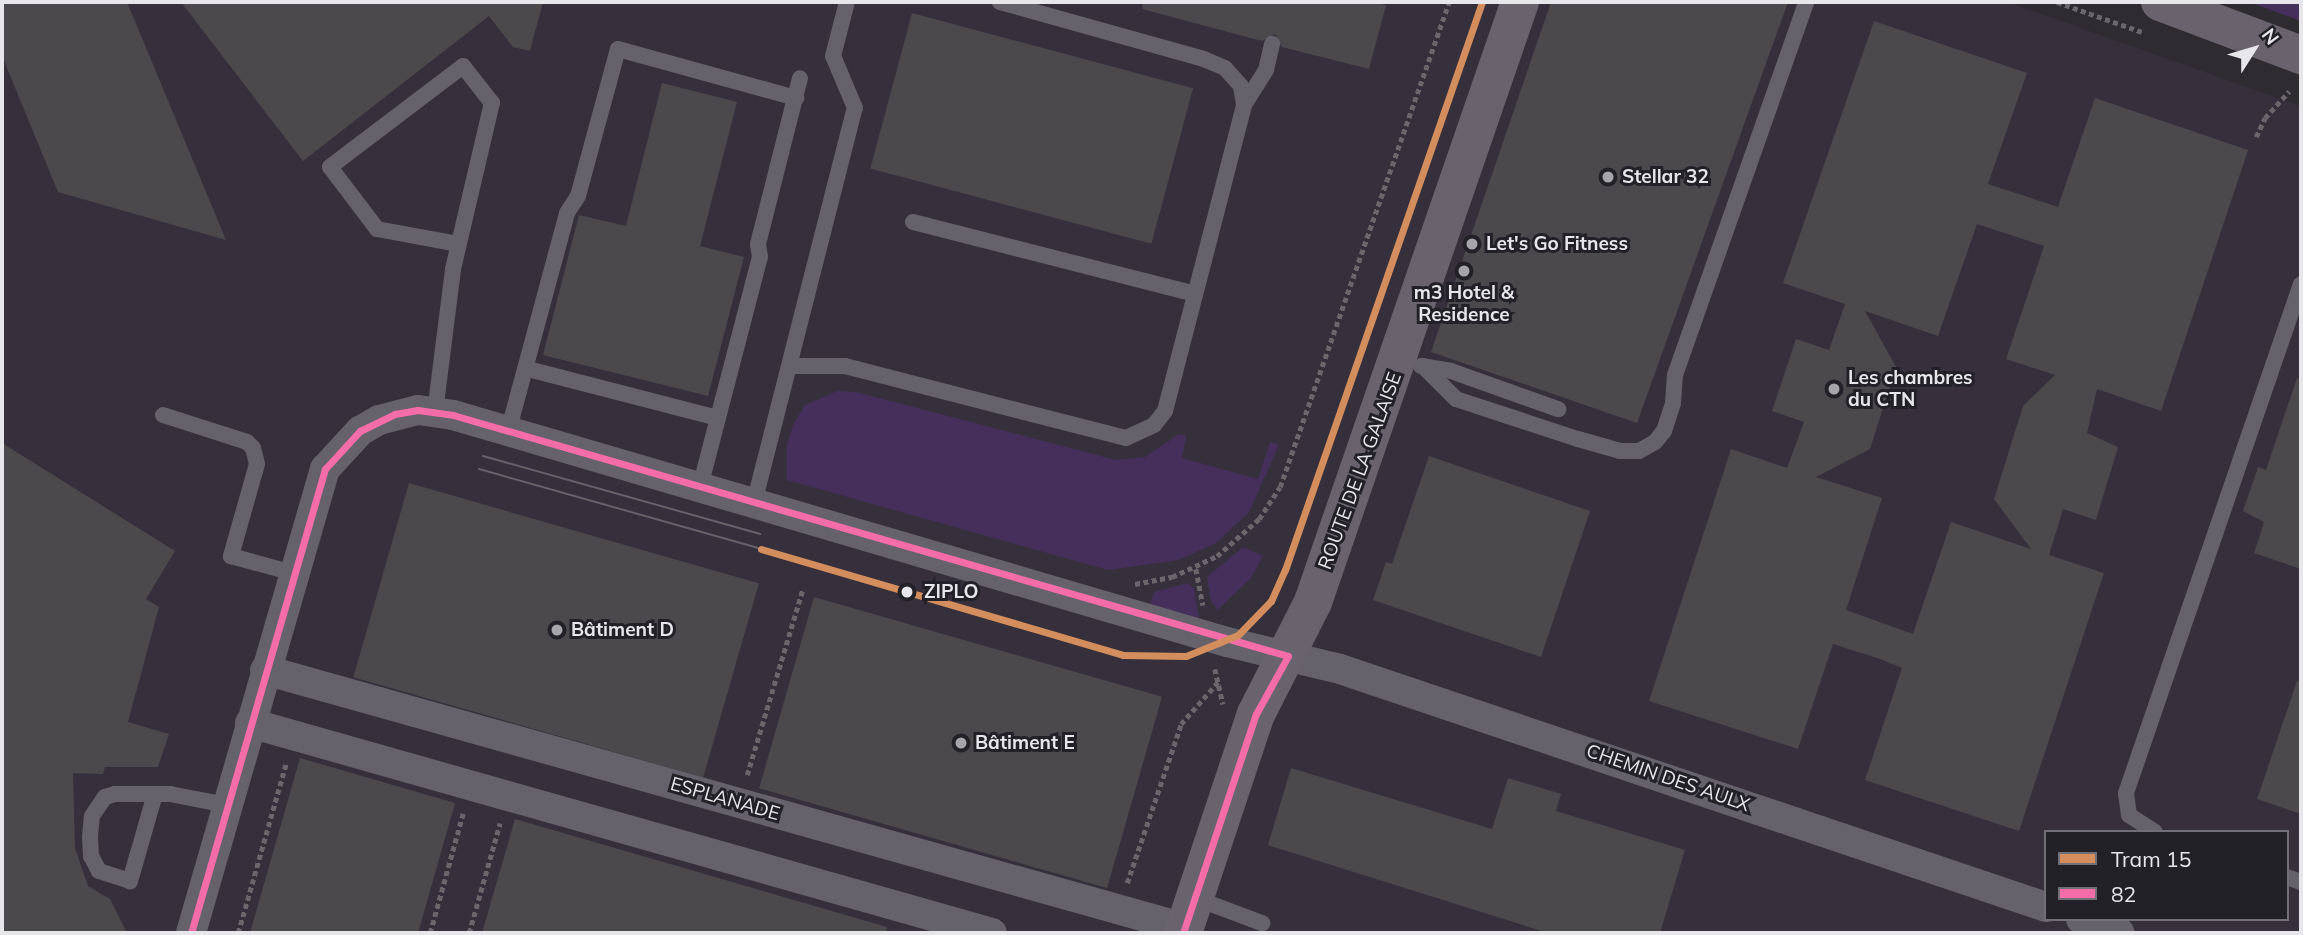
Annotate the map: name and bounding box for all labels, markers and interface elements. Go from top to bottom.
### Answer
north arrow [2219,14,2289,84]
text: N [2257,23,2285,49]
place label: Stellar 32 [1622,166,1709,188]
marker: Stellar 32 [1600,169,1616,185]
place label: Let's Go Fitness [1486,233,1628,255]
marker: Let's Go Fitness [1464,236,1480,252]
marker: m3 Hotel & Residence [1456,263,1472,279]
place label: m3 Hotel & Residence [1414,282,1514,326]
place label: Les chambres du CTN [1848,367,1973,411]
street label: ROUTE DE LA GALAISE [1314,369,1406,573]
marker: Les chambres du CTN [1826,381,1842,397]
marker: ZIPLO [896,581,918,603]
place label: ZIPLO [924,581,978,603]
place label: Bâtiment D [571,619,674,641]
marker: Bâtiment D [549,622,565,638]
place label: Bâtiment E [975,732,1075,754]
marker: Bâtiment E [953,735,969,751]
street label: CHEMIN DES AULX [1583,739,1753,817]
street label: ESPLANADE [668,773,782,825]
legend [2044,830,2289,921]
text: Tram 15 [2111,846,2191,872]
text: 82 [2111,881,2136,907]

